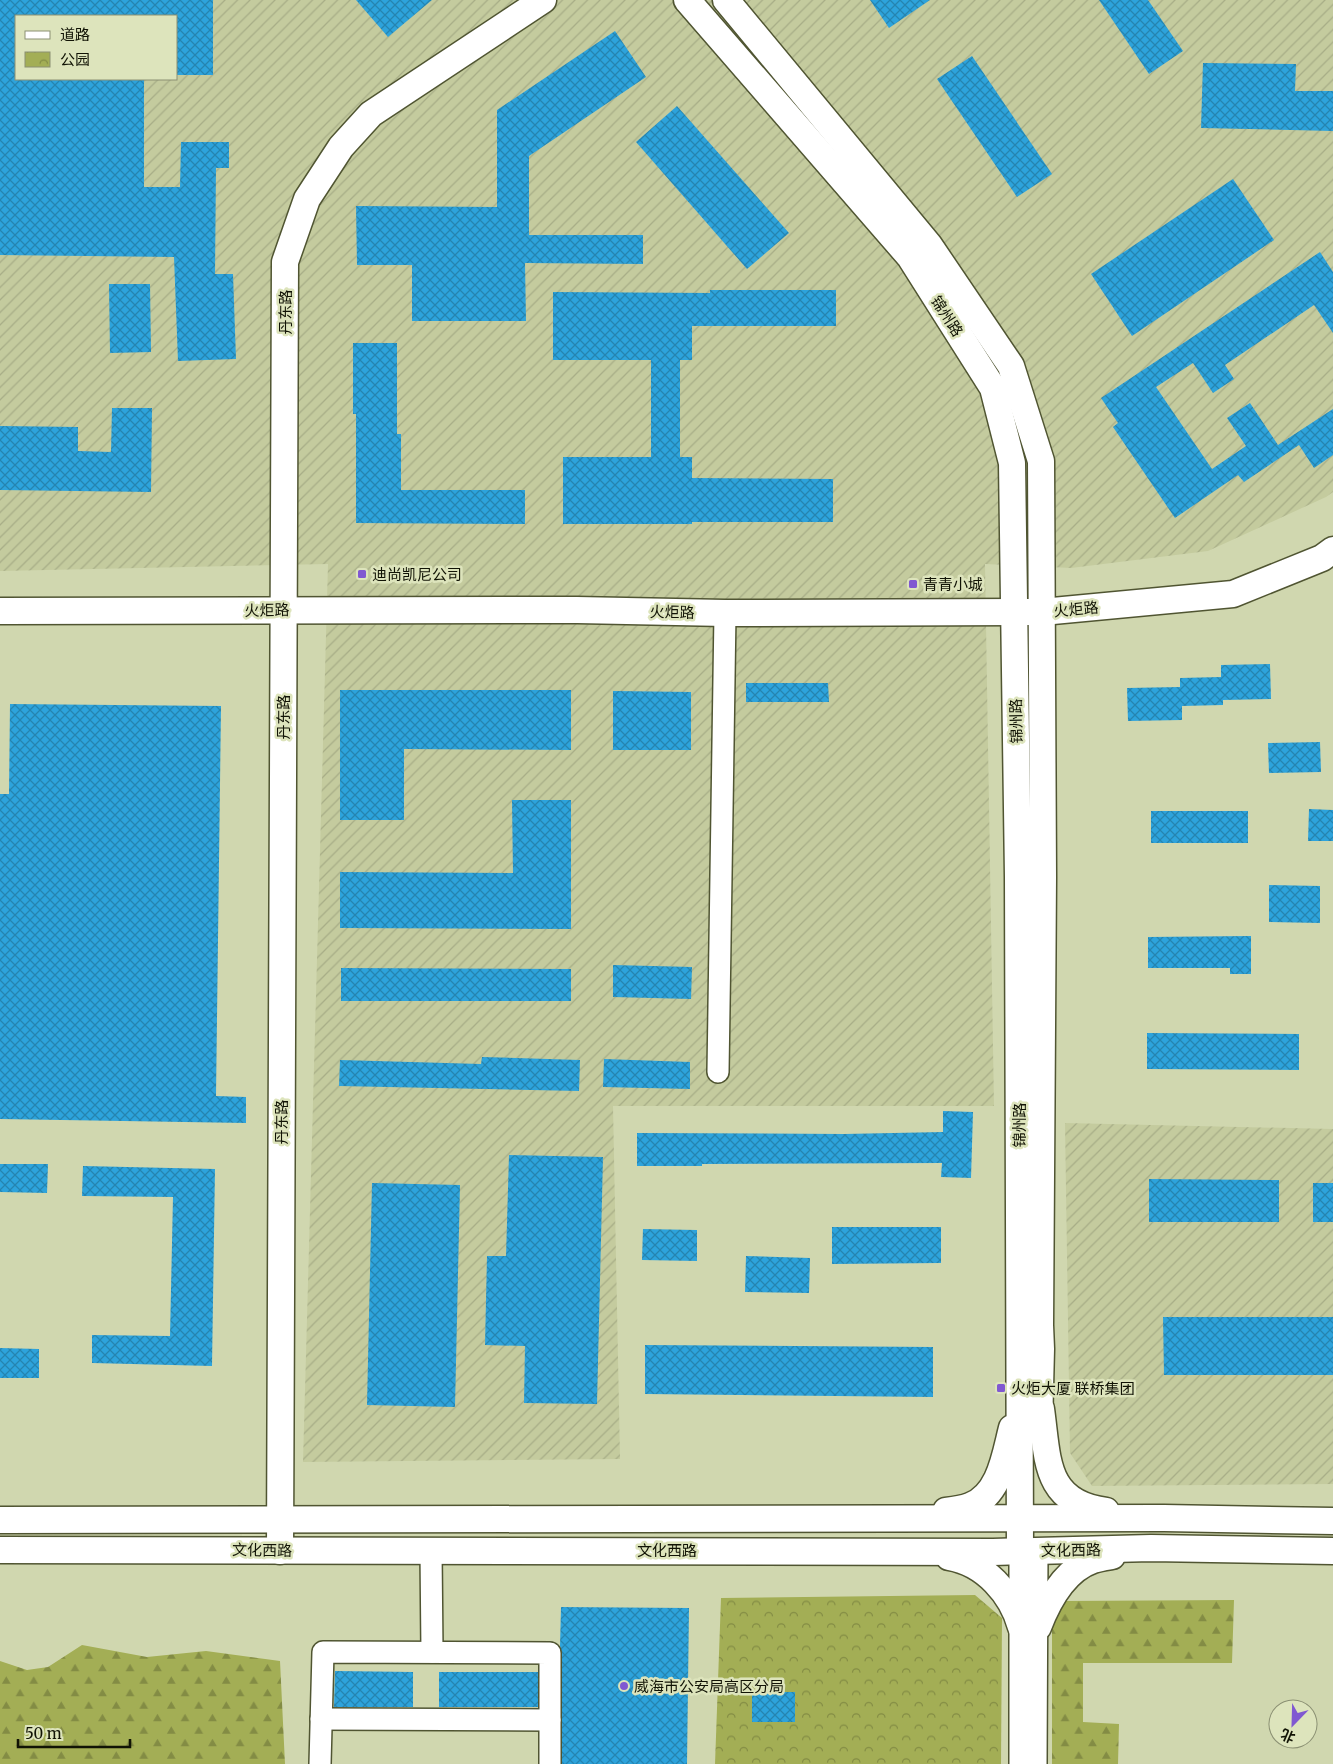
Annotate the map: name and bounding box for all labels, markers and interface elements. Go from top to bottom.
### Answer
legend [15,15,178,80]
text: 道路 [60,25,90,44]
text: 公园 [60,50,90,69]
street label: 丹东路 [276,289,295,335]
street label: 锦州路 [927,292,967,340]
place label: 迪尚凯尼公司 [372,565,462,584]
marker: 迪尚凯尼公司 [356,568,368,580]
place label: 青青小城 [923,575,983,594]
marker: 青青小城 [907,578,919,590]
street label: 火炬路 [1053,598,1099,620]
street label: 火炬路 [244,600,290,620]
street label: 火炬路 [649,602,695,622]
street label: 丹东路 [274,694,293,740]
street label: 锦州路 [1006,698,1026,744]
street label: 丹东路 [272,1099,291,1145]
street label: 锦州路 [1010,1102,1029,1148]
place label: 火炬大厦 联桥集团 [1011,1379,1135,1398]
marker: 火炬大厦 联桥集团 [995,1382,1007,1394]
street label: 文化西路 [232,1540,292,1560]
street label: 文化西路 [1041,1540,1101,1560]
street label: 文化西路 [637,1541,697,1560]
place label: 威海市公安局高区分局 [634,1677,784,1696]
marker: 威海市公安局高区分局 [618,1680,630,1692]
north arrow [1268,1699,1318,1749]
scale bar [18,1716,130,1748]
text: 50 m [25,1724,62,1743]
text: 北 [1278,1725,1298,1747]

